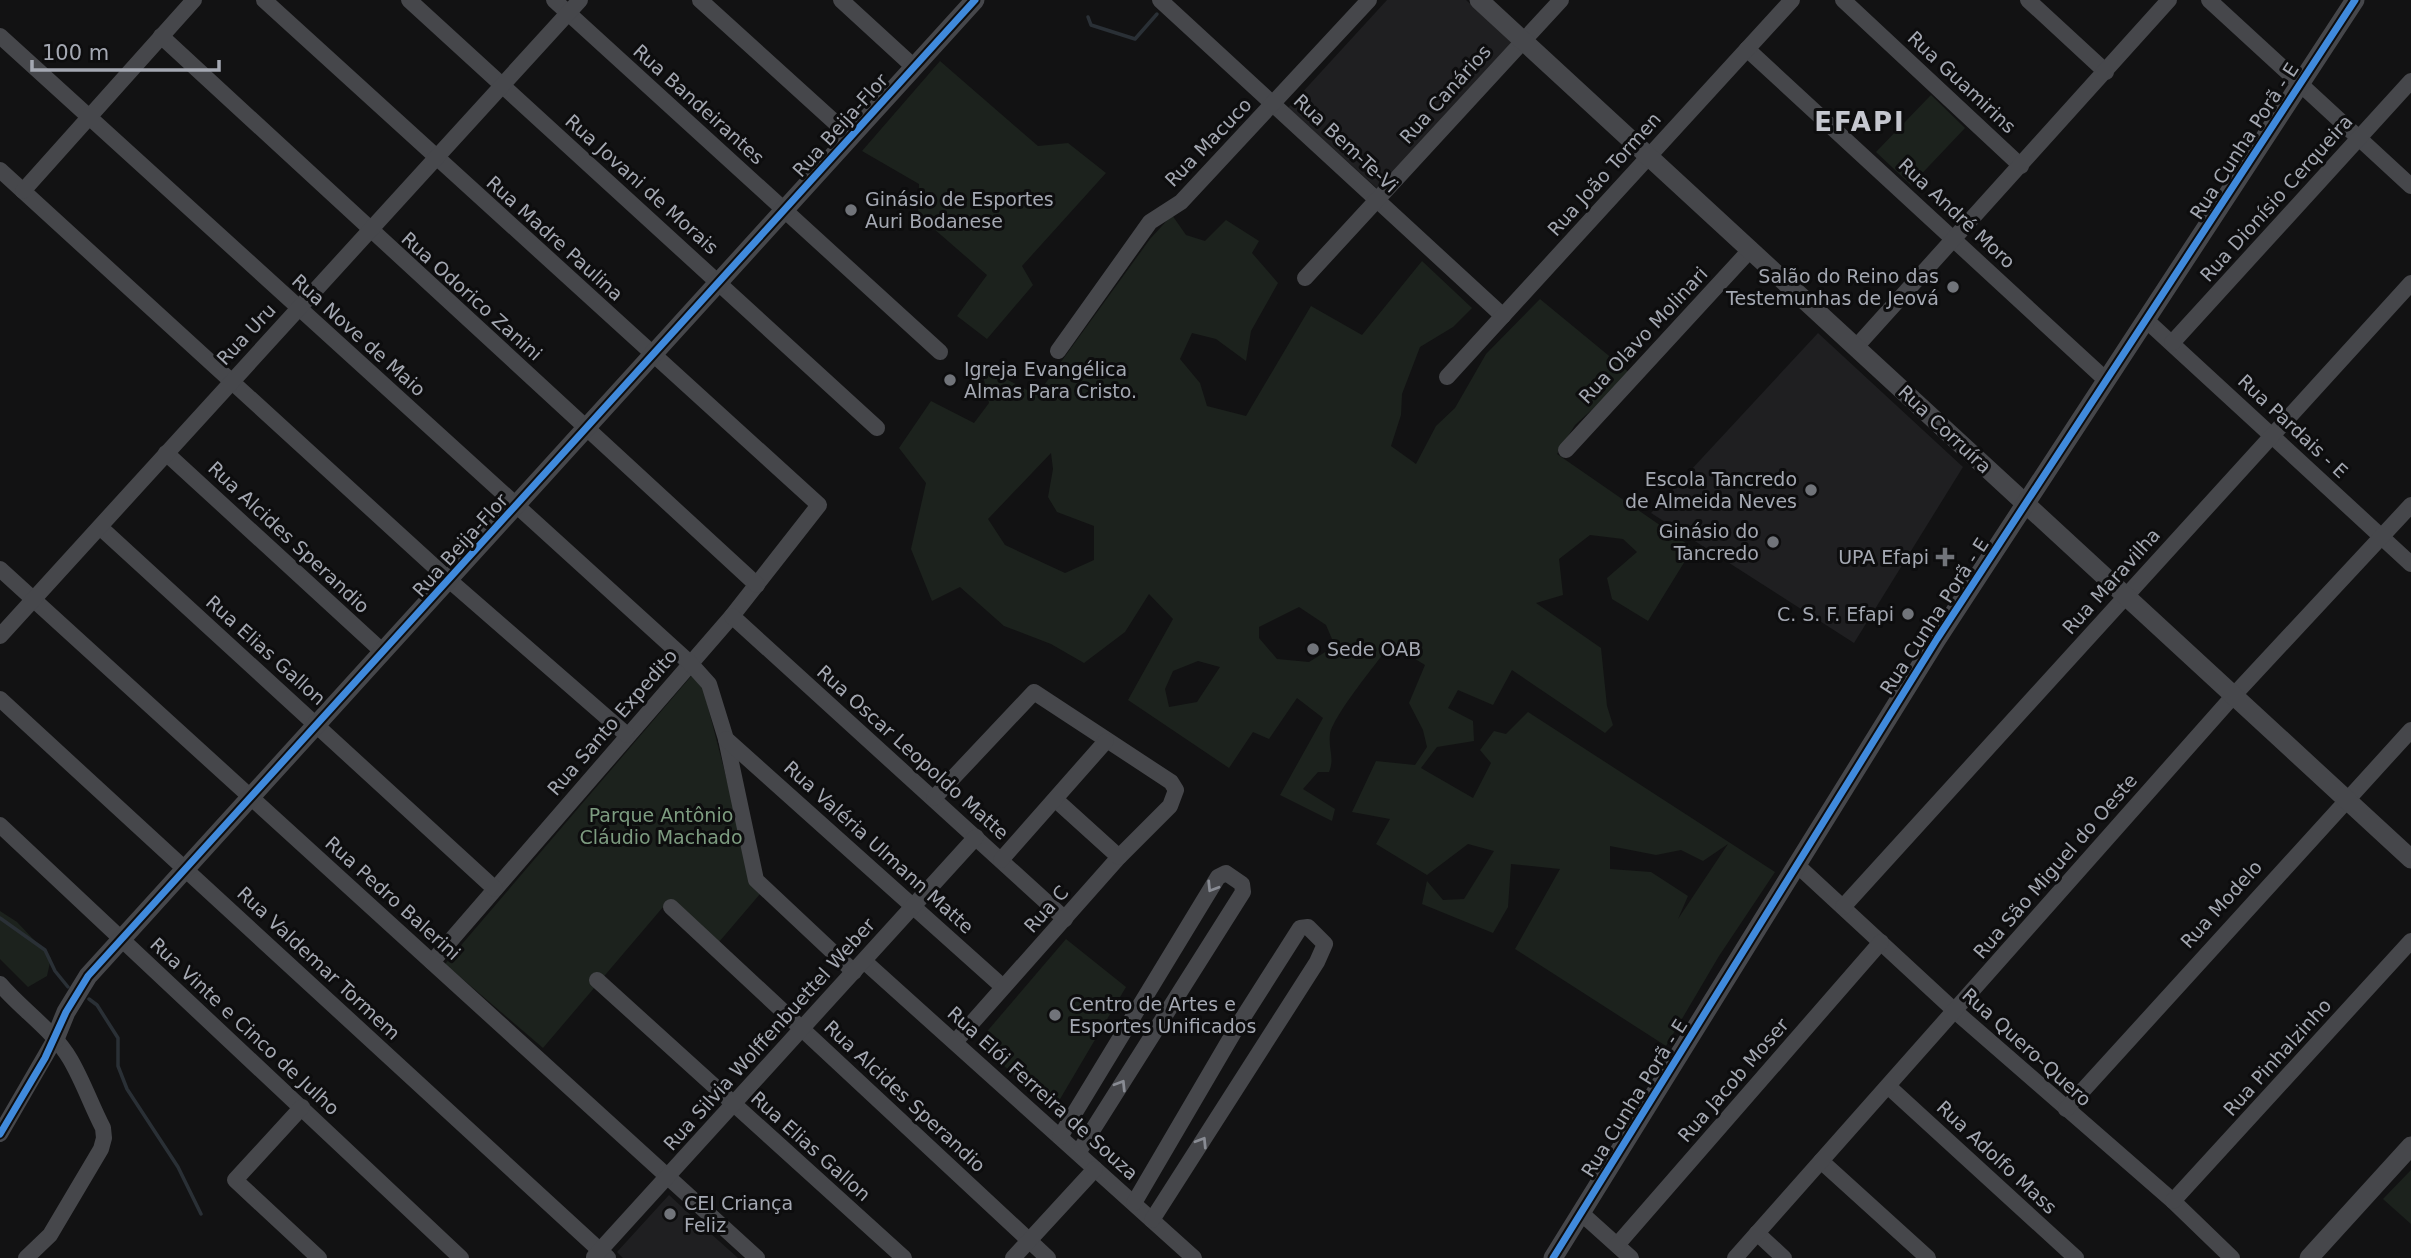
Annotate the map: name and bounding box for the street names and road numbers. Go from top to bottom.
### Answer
street label: Rua Guamirins [1904,26,2020,138]
street label: Rua Bandeirantes [629,39,769,169]
street label: Rua Canários [1395,40,1495,148]
street label: Rua Cunha Porã - E [2185,59,2303,223]
street label: Rua Beija-Flor [788,69,892,181]
street label: Rua Bem-Te-Vi [1289,89,1403,197]
street label: Rua Macuco [1160,93,1256,191]
street label: Rua João Tormen [1543,108,1665,240]
street label: Rua Jovani de Morais [561,110,723,258]
street label: Rua Dionísio Cerqueira [2195,110,2357,286]
street label: Rua André Moro [1894,153,2020,273]
street label: Rua Madre Paulina [482,171,628,305]
street label: Rua Odorico Zanini [397,227,547,365]
street label: Rua Olavo Molinari [1574,262,1712,408]
street label: Rua Nove de Maio [288,269,430,401]
street label: Rua Uru [212,299,280,369]
street label: Rua Pardais - E [2234,370,2352,482]
street label: Rua Corruíra [1894,380,1996,478]
street label: Rua Alcides Sperandio [204,457,374,617]
street label: Rua Beija-Flor [408,489,512,601]
street label: Rua Maravilha [2058,523,2164,639]
street label: Rua Cunha Porã - E [1875,534,1993,698]
street label: Rua Elias Gallon [202,591,330,709]
street label: Rua Santo Expedito [543,644,681,800]
street label: Rua Oscar Leopoldo Matte [813,660,1013,844]
street label: Rua Valéria Ulmann Matte [780,756,978,938]
street label: Rua São Miguel do Oeste [1969,769,2141,963]
street label: Rua Pedro Balerini [321,832,465,964]
street label: Rua Modelo [2176,855,2266,953]
street label: Rua C [1019,881,1073,937]
street label: Rua Valdemar Tormem [233,882,405,1044]
street label: Rua Silvia Wolffenbuettel Weber [659,913,879,1155]
street label: Rua Vinte e Cinco de Julho [146,933,344,1119]
street label: Rua Quero-Quero [1958,983,2096,1111]
street label: Rua Pinhalzinho [2219,994,2335,1120]
street label: Rua Elói Ferreira de Souza [943,1002,1143,1184]
street label: Rua Jacob Moser [1673,1013,1793,1146]
street label: Rua Cunha Porã - E [1576,1015,1692,1181]
street label: Rua Alcides Sperandio [820,1016,990,1176]
street label: Rua Elias Gallon [747,1087,875,1205]
street label: Rua Adolfo Mass [1932,1096,2062,1218]

